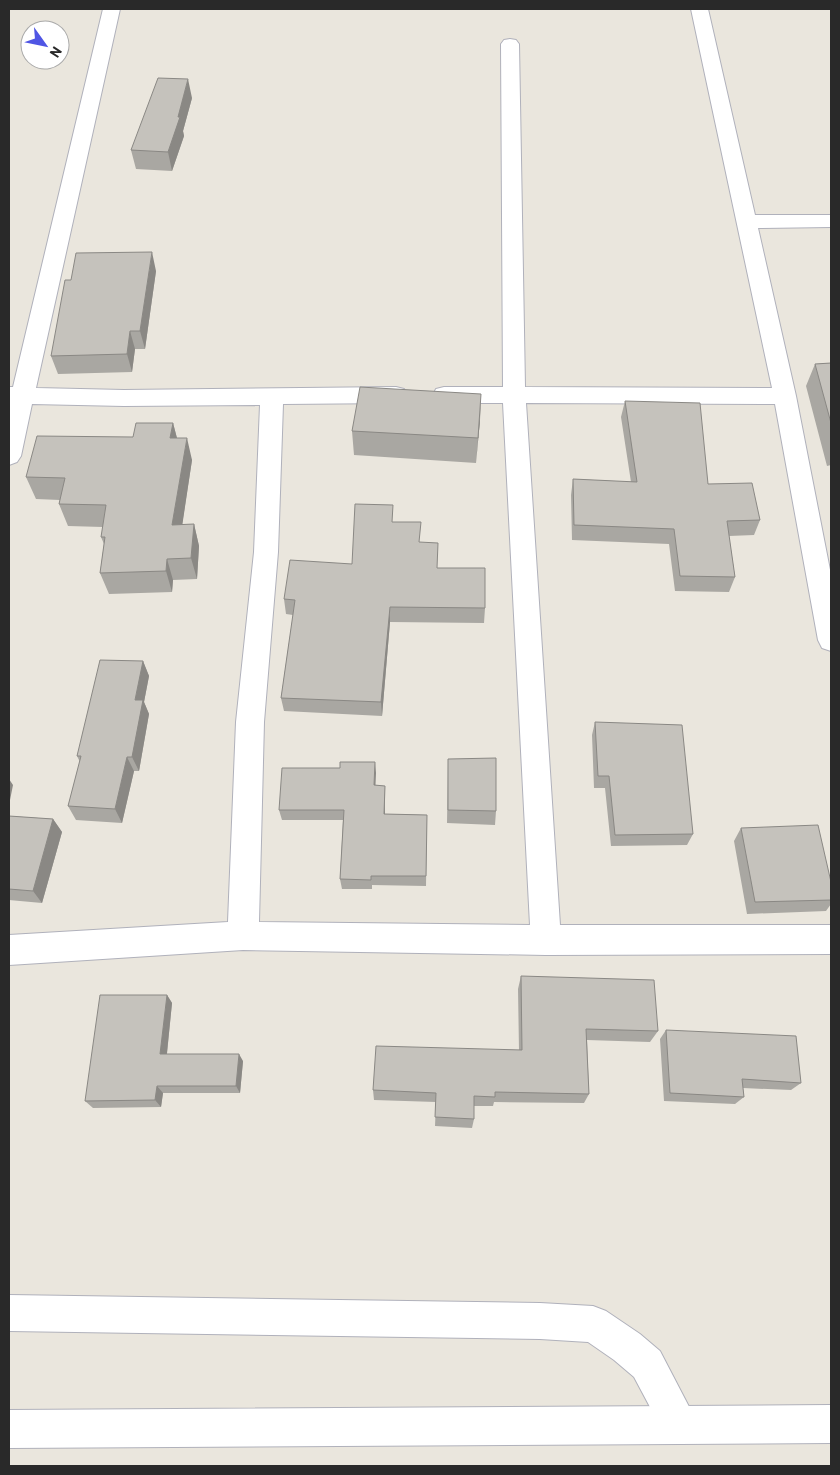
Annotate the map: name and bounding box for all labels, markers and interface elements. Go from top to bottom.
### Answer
north arrow [20,20,70,70]
text: N [47,44,66,61]

